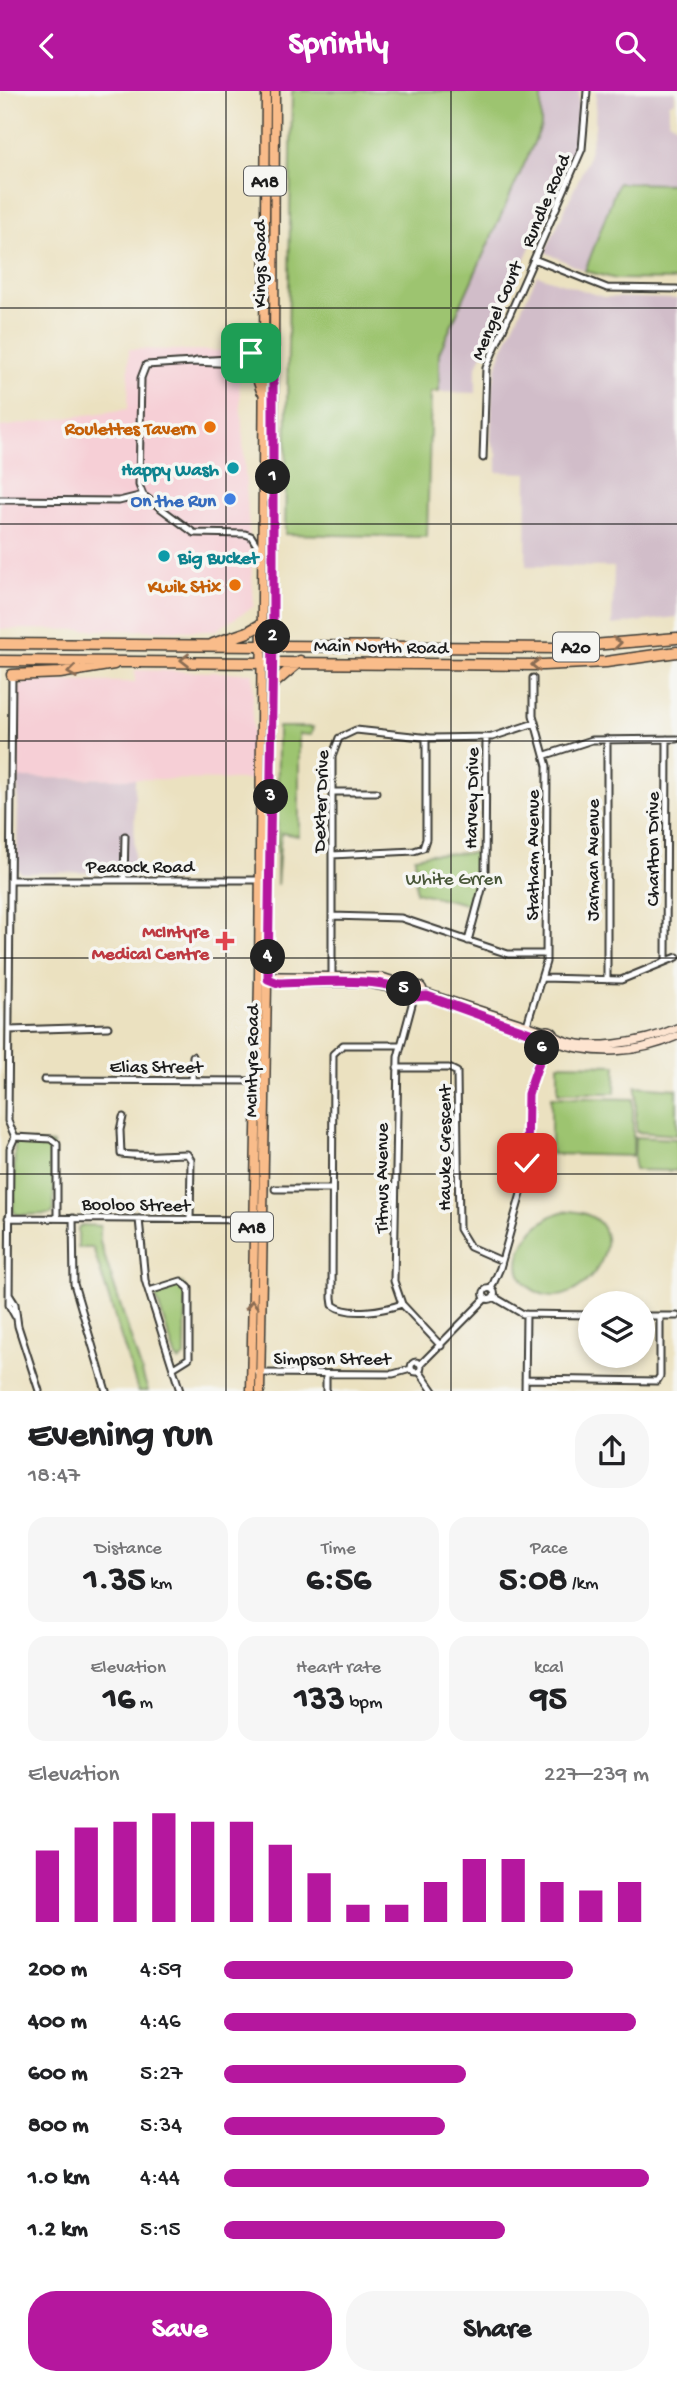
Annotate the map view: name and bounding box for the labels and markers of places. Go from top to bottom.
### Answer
pin [221,323,281,383]
place label: Roulettes Tavern [64,419,197,442]
marker: Roulettes Tavern [202,419,218,435]
pin: 1 [256,459,290,495]
place label: Happy Wash [121,460,220,483]
marker: Happy Wash [225,460,241,476]
place label: On the Run [131,491,217,514]
marker: On the Run [222,491,238,507]
marker: Big Bucket [156,548,172,564]
place label: Big Bucket [177,548,261,571]
place label: Kwik Stix [147,577,222,600]
marker: Kwik Stix [227,577,243,593]
pin: 2 [256,619,290,655]
pin: 3 [254,779,288,815]
place label: McIntyre Medical Centre [92,922,210,967]
marker: McIntyre Medical Centre [215,931,235,951]
pin: 4 [250,939,286,975]
pin: 5 [386,971,422,1007]
pin: 6 [524,1031,560,1065]
pin [497,1133,557,1193]

